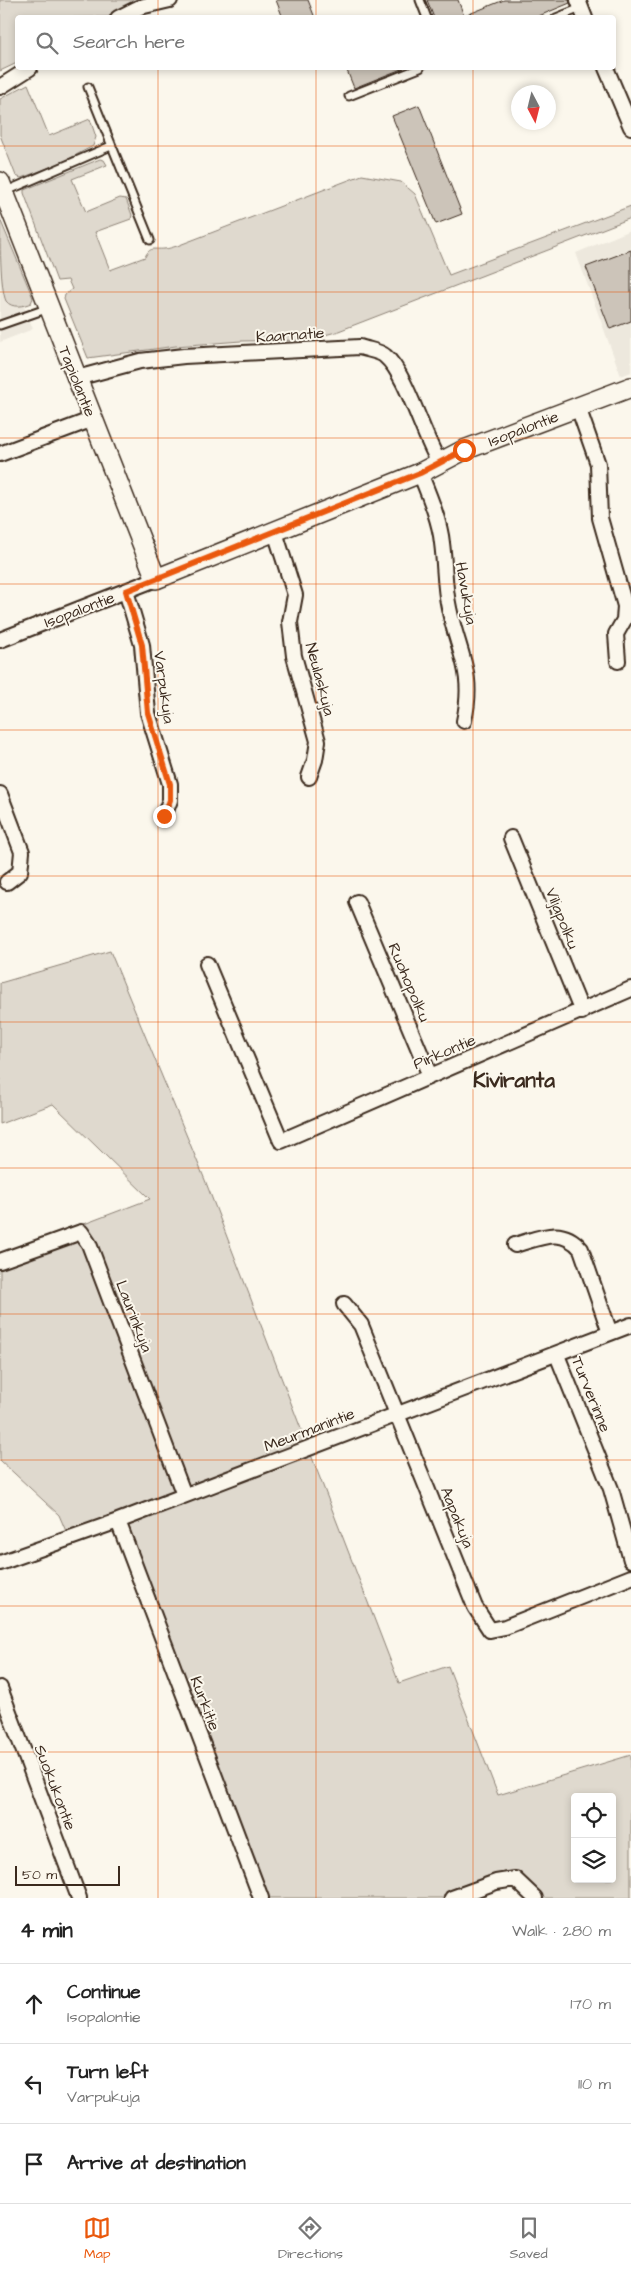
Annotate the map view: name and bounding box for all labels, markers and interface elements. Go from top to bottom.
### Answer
search box [15,15,616,70]
icon: search [33,29,61,57]
text: Search here [73,29,185,56]
north arrow [511,85,556,130]
street label: Kaarnatie [255,322,325,348]
street label: Tapiolantie [53,343,101,420]
street label: Isopalontie [485,405,562,452]
route start [453,439,476,462]
street label: Havukuja [450,560,482,626]
street label: Isopalontie [41,586,118,633]
street label: Neulaskuja [300,640,340,718]
street label: Varpukuja [148,649,180,725]
route end [153,805,176,828]
street label: Viljapolku [540,884,584,952]
street label: Ruohopolku [383,940,436,1025]
street label: Pirkontie [410,1029,479,1075]
district label: Kiviranta [473,1066,555,1095]
street label: Laurinkuja [110,1277,158,1356]
street label: Turverinne [566,1353,616,1436]
street label: Meurmanintie [261,1402,358,1457]
street label: Aapakuja [435,1483,479,1551]
street label: Kurkitie [185,1673,226,1734]
street label: Suokukontie [29,1742,82,1834]
map controls [571,1793,616,1883]
button: locate [571,1793,616,1838]
button: layers [571,1838,616,1883]
scale bar [15,1863,120,1886]
text: 50 m [22,1865,57,1885]
text: 4 min [20,1916,73,1945]
text: Walk · 280 m [512,1920,611,1942]
text: Continue [67,1979,141,2006]
icon: ahead [20,1990,48,2018]
text: 170 m [570,1993,611,2015]
text: Isopalontie [67,2006,141,2028]
text: Turn left [67,2059,148,2086]
icon: left [20,2070,48,2098]
text: 110 m [578,2073,611,2095]
text: Varpukuja [67,2086,140,2108]
icon: arrive [20,2150,48,2178]
text: Arrive at destination [67,2150,246,2177]
tab: Map [83,2214,111,2264]
tab: Directions [278,2214,343,2264]
tab: Saved [510,2214,548,2264]

